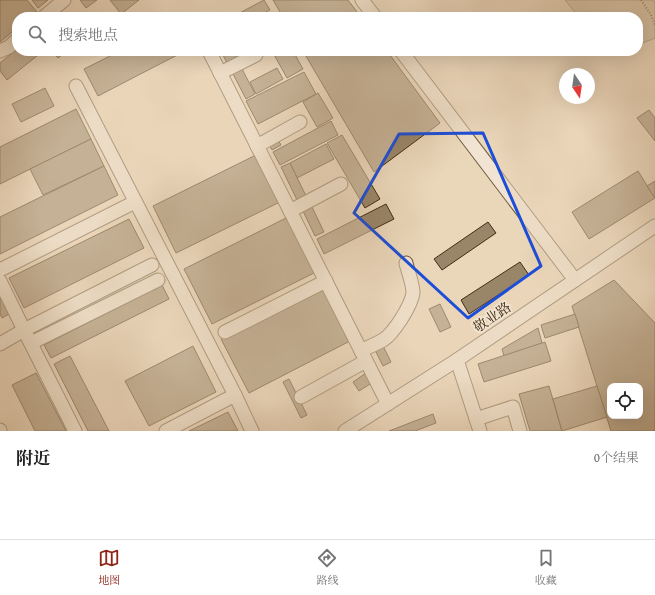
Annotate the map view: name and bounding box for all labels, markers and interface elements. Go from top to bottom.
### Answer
search box [12,12,643,56]
icon: search [26,23,48,45]
text: 搜索地点 [58,24,118,45]
north arrow [559,68,595,104]
street label: 敬业路 [469,297,515,337]
map controls [607,383,643,419]
button: locate [607,383,643,419]
text: 附近 [16,445,50,470]
text: 0个结果 [594,448,639,467]
tab: 地图 [98,547,120,588]
tab: 路线 [316,547,338,588]
tab: 收藏 [535,547,557,588]

